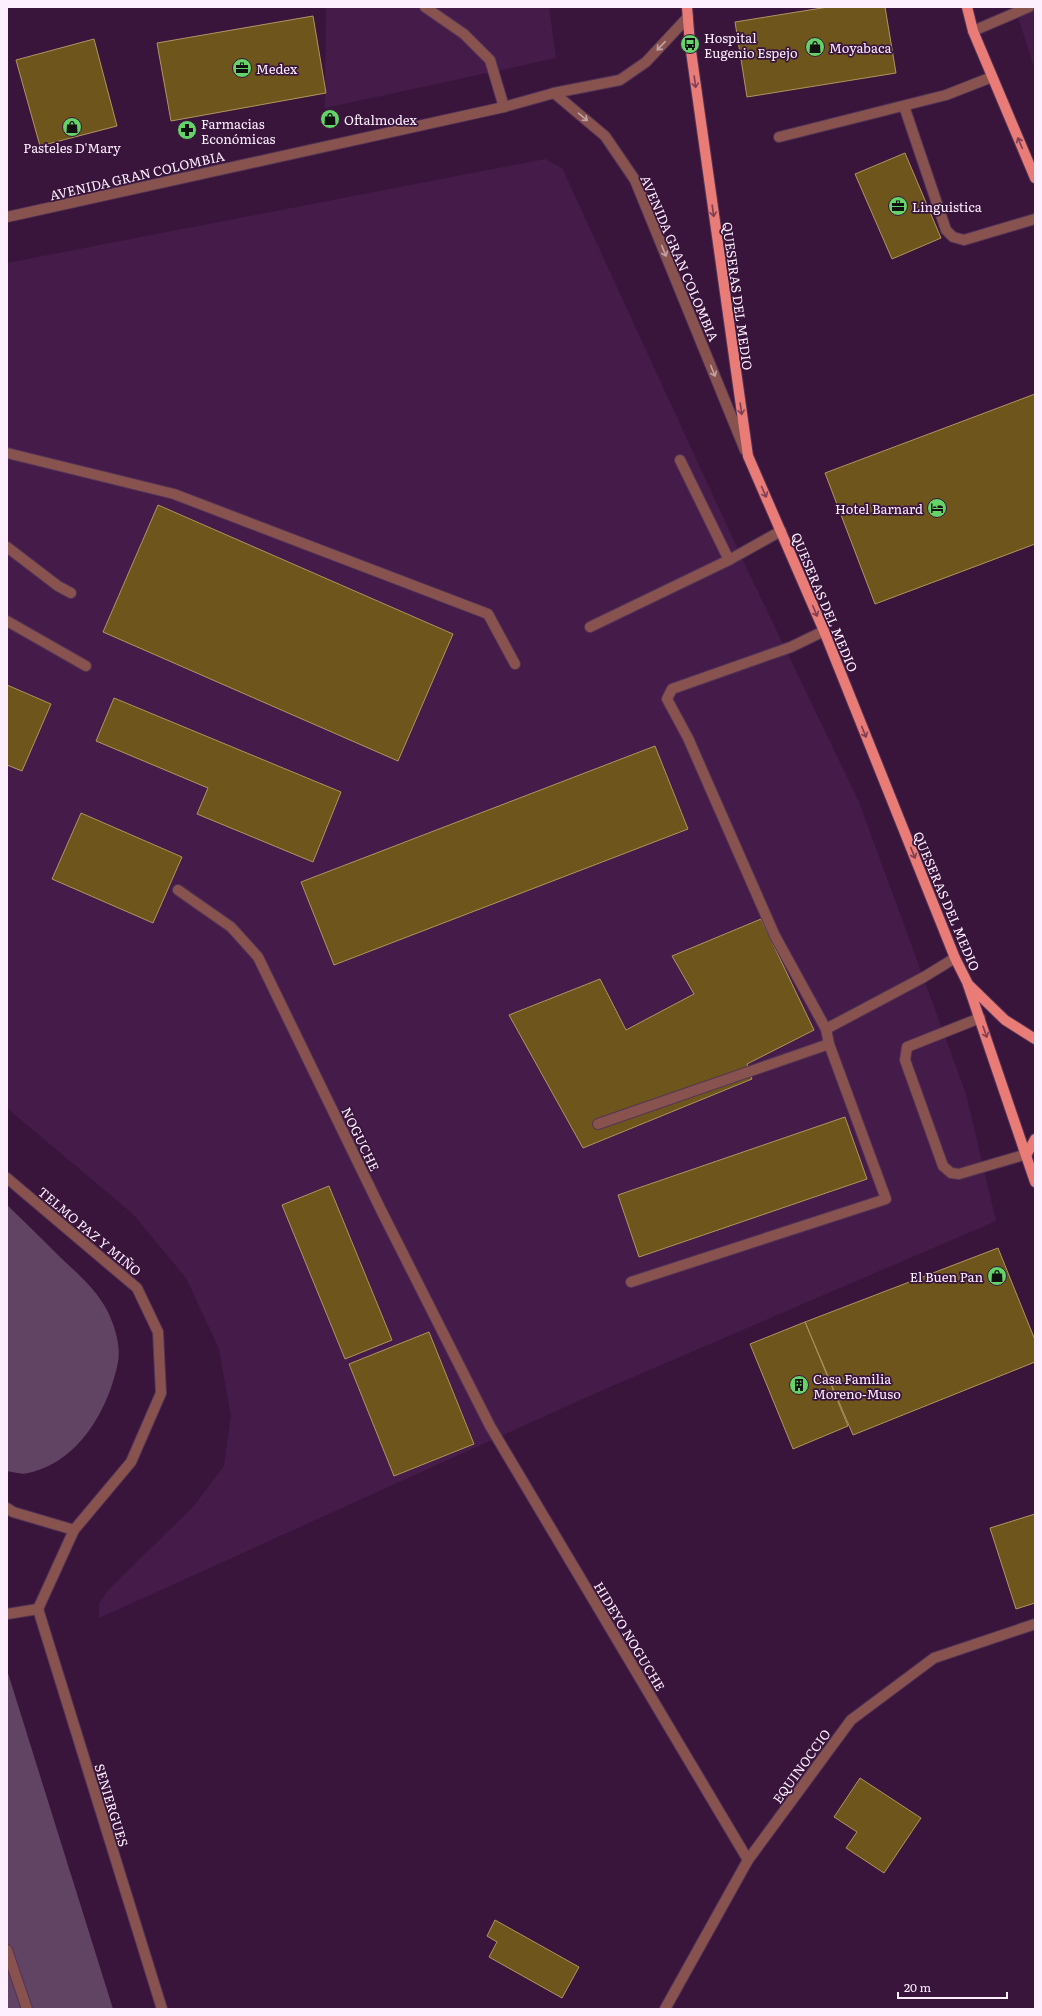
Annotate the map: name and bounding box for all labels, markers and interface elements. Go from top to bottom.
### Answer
place label: Hospital Eugenio Espejo [704,28,798,62]
bus stop icon: Hospital Eugenio Espejo [679,33,701,55]
shop icon: Moyabaca [804,36,826,58]
place label: Moyabaca [829,38,891,57]
one-way arrow [656,41,666,51]
office icon: Medex [231,57,253,79]
place label: Medex [256,59,298,78]
one-way arrow [691,76,699,89]
shop icon: Oftalmodex [319,108,341,130]
place label: Oftalmodex [344,110,417,129]
one-way arrow [578,113,589,122]
place label: Farmacias Económicas [201,114,276,148]
shop icon: Pasteles D'Mary [61,116,83,138]
pharmacy icon: Farmacias Económicas [176,119,198,141]
one-way arrow [1016,137,1023,149]
place label: Pasteles D'Mary [23,138,121,157]
street label: AVENIDA GRAN COLOMBIA [48,146,227,204]
street label: AVENIDA GRAN COLOMBIA [636,172,724,344]
office icon: Linguistica [887,195,909,217]
place label: Linguistica [912,197,982,216]
one-way arrow [709,204,717,217]
street label: QUESERAS DEL MEDIO [718,221,758,372]
one-way arrow [660,244,668,256]
one-way arrow [710,365,717,377]
one-way arrow [737,402,745,415]
one-way arrow [761,486,768,498]
hotel icon: Hotel Barnard [926,497,948,519]
place label: Hotel Barnard [835,499,923,518]
street label: QUESERAS DEL MEDIO [787,529,863,675]
one-way arrow [812,605,820,617]
one-way arrow [861,725,869,737]
street label: QUESERAS DEL MEDIO [909,828,985,974]
one-way arrow [909,846,917,858]
one-way arrow [981,1026,989,1038]
street label: NOGUCHE [337,1104,385,1174]
street label: TELMO PAZ Y MIÑO [34,1182,146,1280]
shop icon: El Buen Pan [986,1265,1008,1287]
place label: El Buen Pan [910,1267,983,1286]
place label: Casa Familia Moreno-Muso [813,1369,901,1403]
building icon: Casa Familia Moreno-Muso [788,1374,810,1396]
street label: HIDEYO NOGUCHE [590,1578,670,1694]
street label: EQUINOCCIO [767,1725,835,1807]
street label: SENIERGUES [90,1761,134,1849]
scale bar [898,1974,1007,2000]
text: 20 m [904,1978,931,1996]

